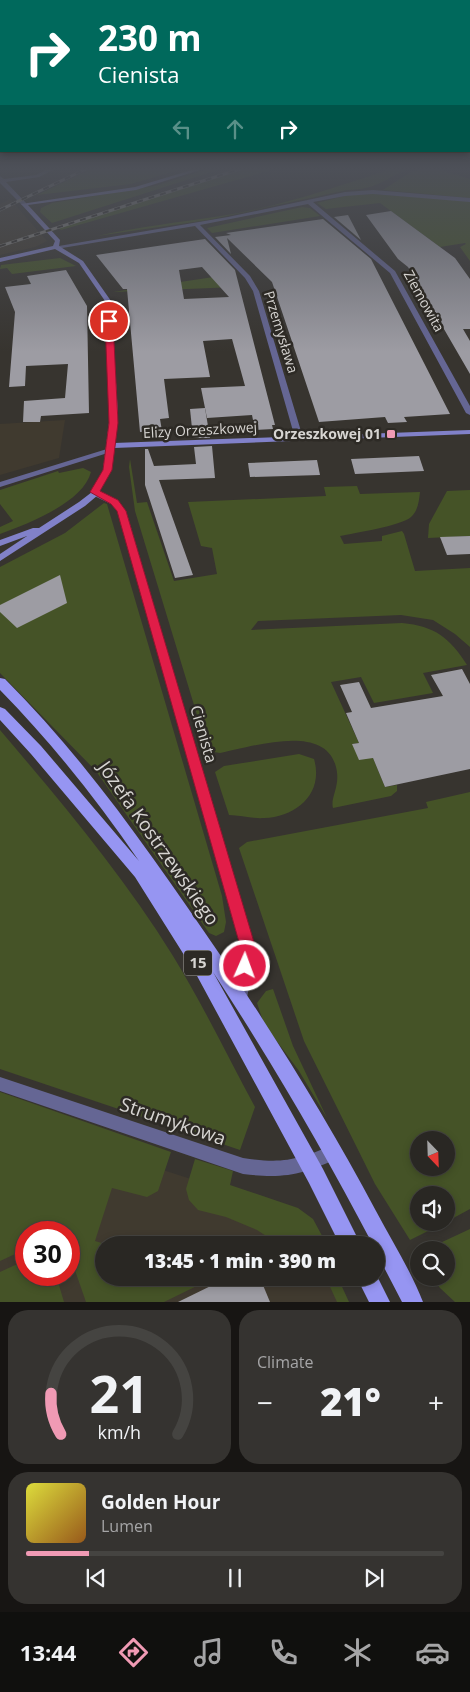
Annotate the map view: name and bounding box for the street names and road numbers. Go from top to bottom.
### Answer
street label: Ziemowita [400,266,449,335]
street label: Przemysława [260,288,303,375]
street label: Elizy Orzeszkowej [142,417,258,442]
street label: Cienista [185,703,223,765]
street label: Józefa Kostrzewskiego [91,754,226,930]
road number: 15 [184,950,212,976]
street label: Strumykowa [117,1091,229,1151]

